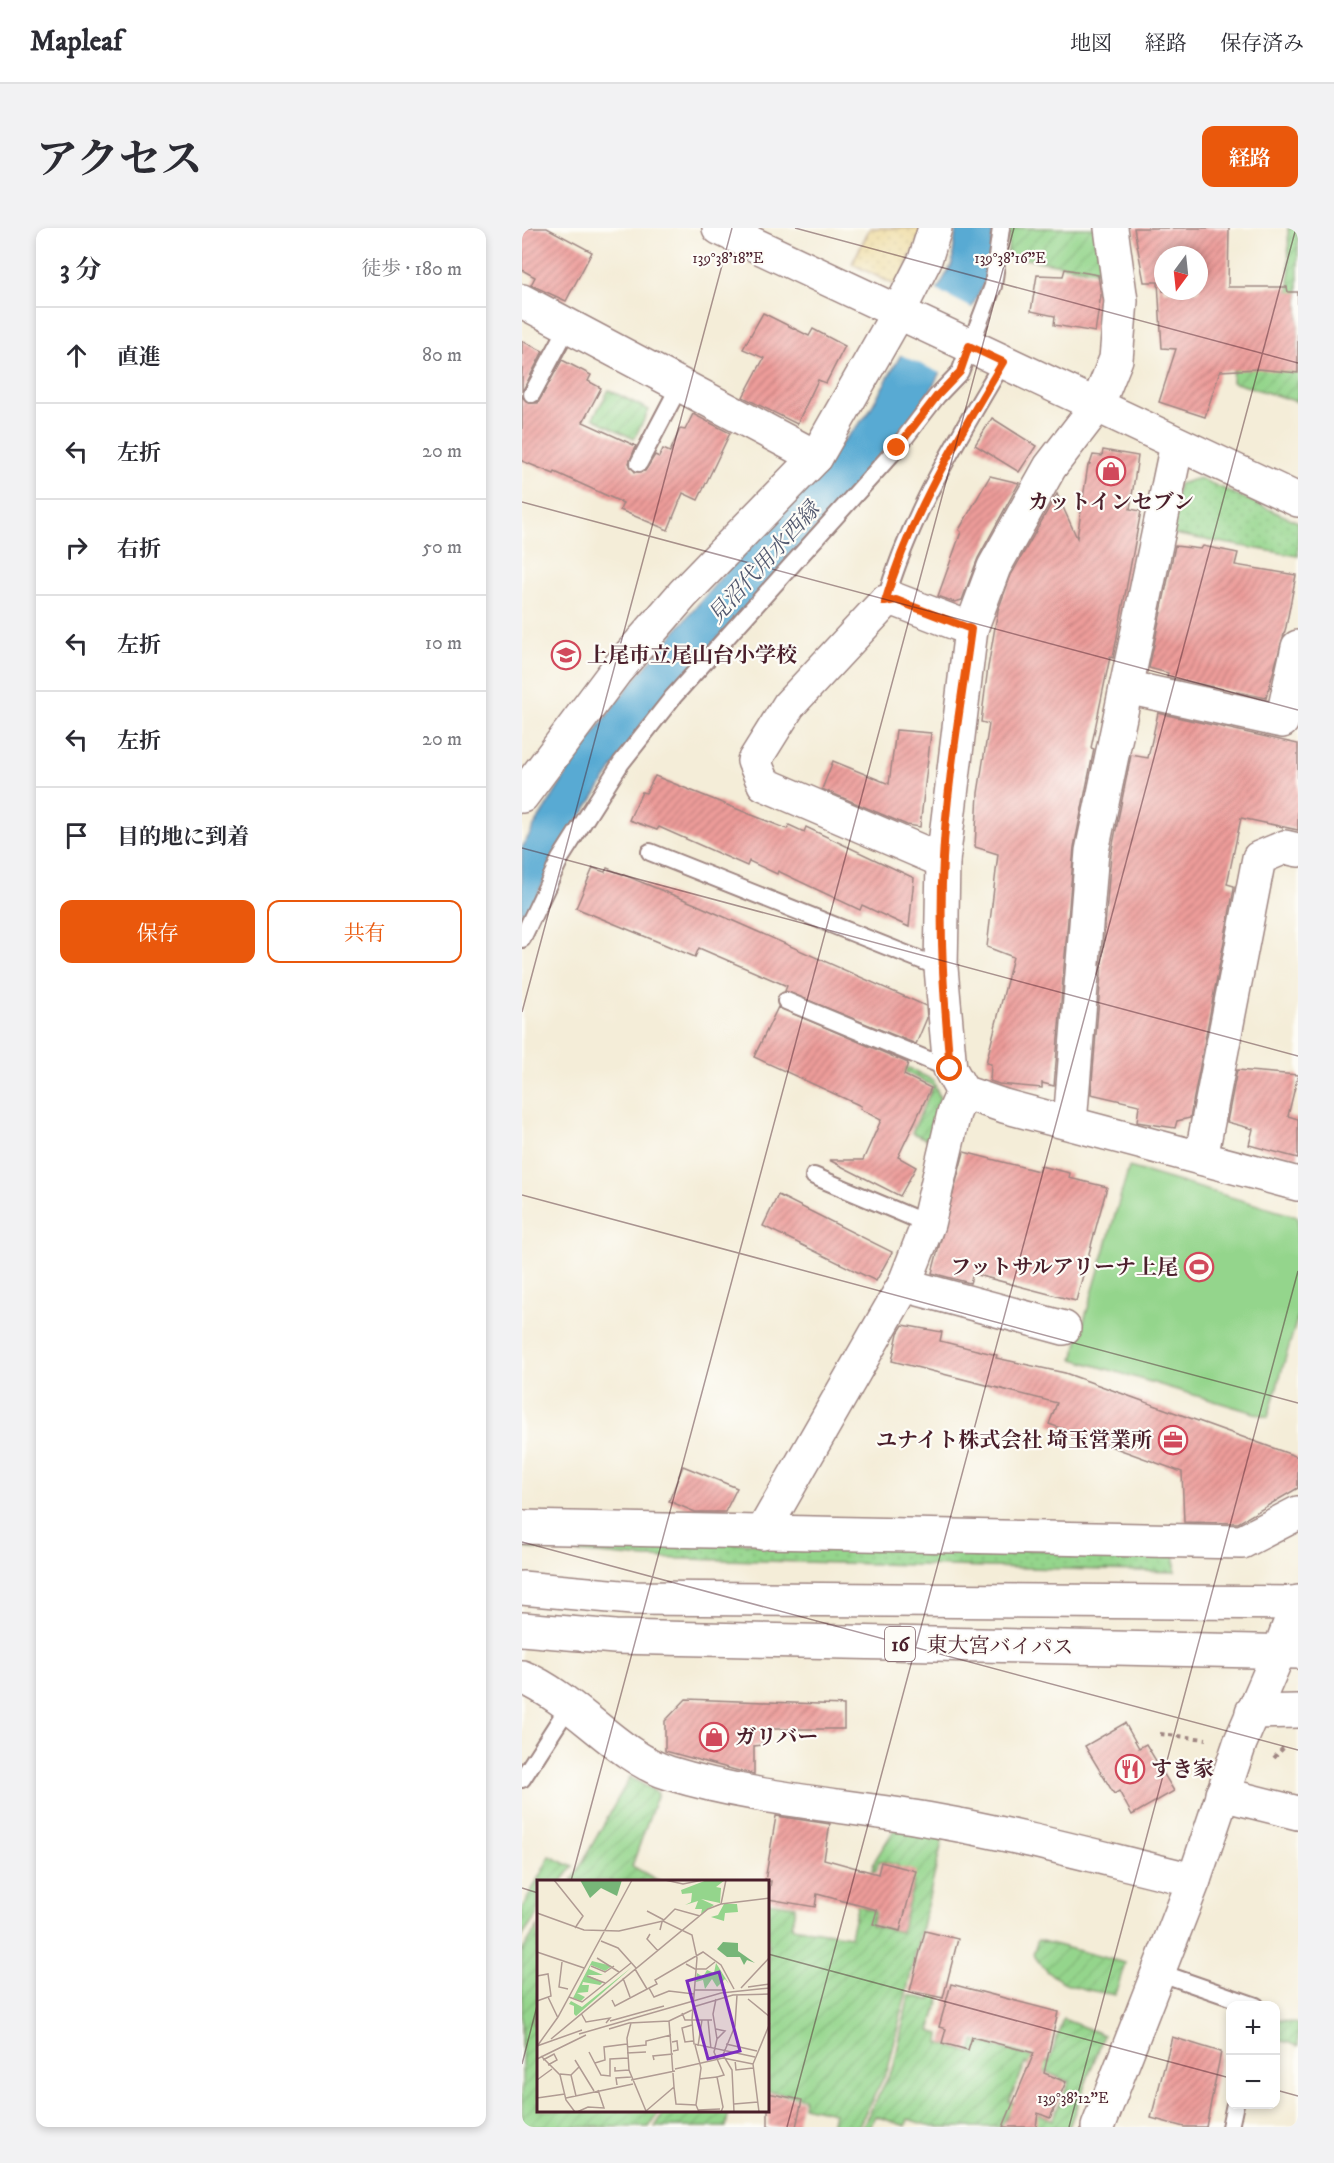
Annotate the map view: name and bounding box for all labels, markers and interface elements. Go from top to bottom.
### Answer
text: Mapleaf [30,24,122,59]
text: 地図 [1070,31,1112,57]
text: 経路 [1145,31,1187,57]
text: 保存済み [1220,31,1304,57]
button: 経路 [1202,126,1298,187]
text: アクセス [36,135,203,187]
north arrow [1154,246,1208,300]
text: 139°38'18"E [692,249,764,268]
text: 139°38'16"E [974,249,1046,268]
text: 3 分 [60,254,101,287]
text: 徒歩 · 180 m [361,257,462,282]
icon: ahead [60,339,93,372]
text: 80 m [422,343,462,368]
text: 直進 [117,344,161,371]
route end [883,434,909,460]
icon: left [60,435,93,468]
text: 20 m [422,439,462,464]
text: 左折 [117,440,161,467]
shop icon: カットインセブン [1095,455,1127,487]
place label: カットインセブン [1028,490,1194,516]
water label: 見沼代用水西縁 [703,495,828,629]
icon: right [60,531,93,564]
text: 50 m [422,535,462,560]
text: 右折 [117,536,161,563]
icon: left [60,627,93,660]
text: 10 m [425,631,462,656]
text: 左折 [117,632,161,659]
school or university icon: 上尾市立尾山台小学校 [550,639,582,671]
place label: 上尾市立尾山台小学校 [587,643,797,669]
icon: left [60,723,93,756]
text: 20 m [422,727,462,752]
text: 左折 [117,728,161,755]
icon: arrive [60,819,93,852]
text: 目的地に到着 [117,824,249,851]
button: 保存 [60,900,255,963]
button: 共有 [267,900,462,963]
route start [936,1055,962,1081]
sports icon: フットサルアリーナ上尾 [1183,1251,1215,1283]
place label: フットサルアリーナ上尾 [950,1255,1178,1281]
office icon: ユナイト株式会社 埼玉営業所 [1157,1424,1189,1456]
place label: ユナイト株式会社 埼玉営業所 [876,1428,1152,1454]
road number: 16 [885,1627,915,1661]
street label: 東大宮バイパス [926,1633,1073,1661]
shop icon: ガリバー [698,1721,730,1753]
place label: ガリバー [735,1725,818,1751]
restaurant icon: すき家 [1114,1753,1146,1785]
place label: すき家 [1151,1757,1214,1783]
inset map [537,1880,770,2112]
map controls [1226,2001,1280,2109]
button: + [1226,2001,1280,2055]
button: − [1226,2055,1280,2109]
text: 139°38'12"E [1037,2089,1109,2108]

